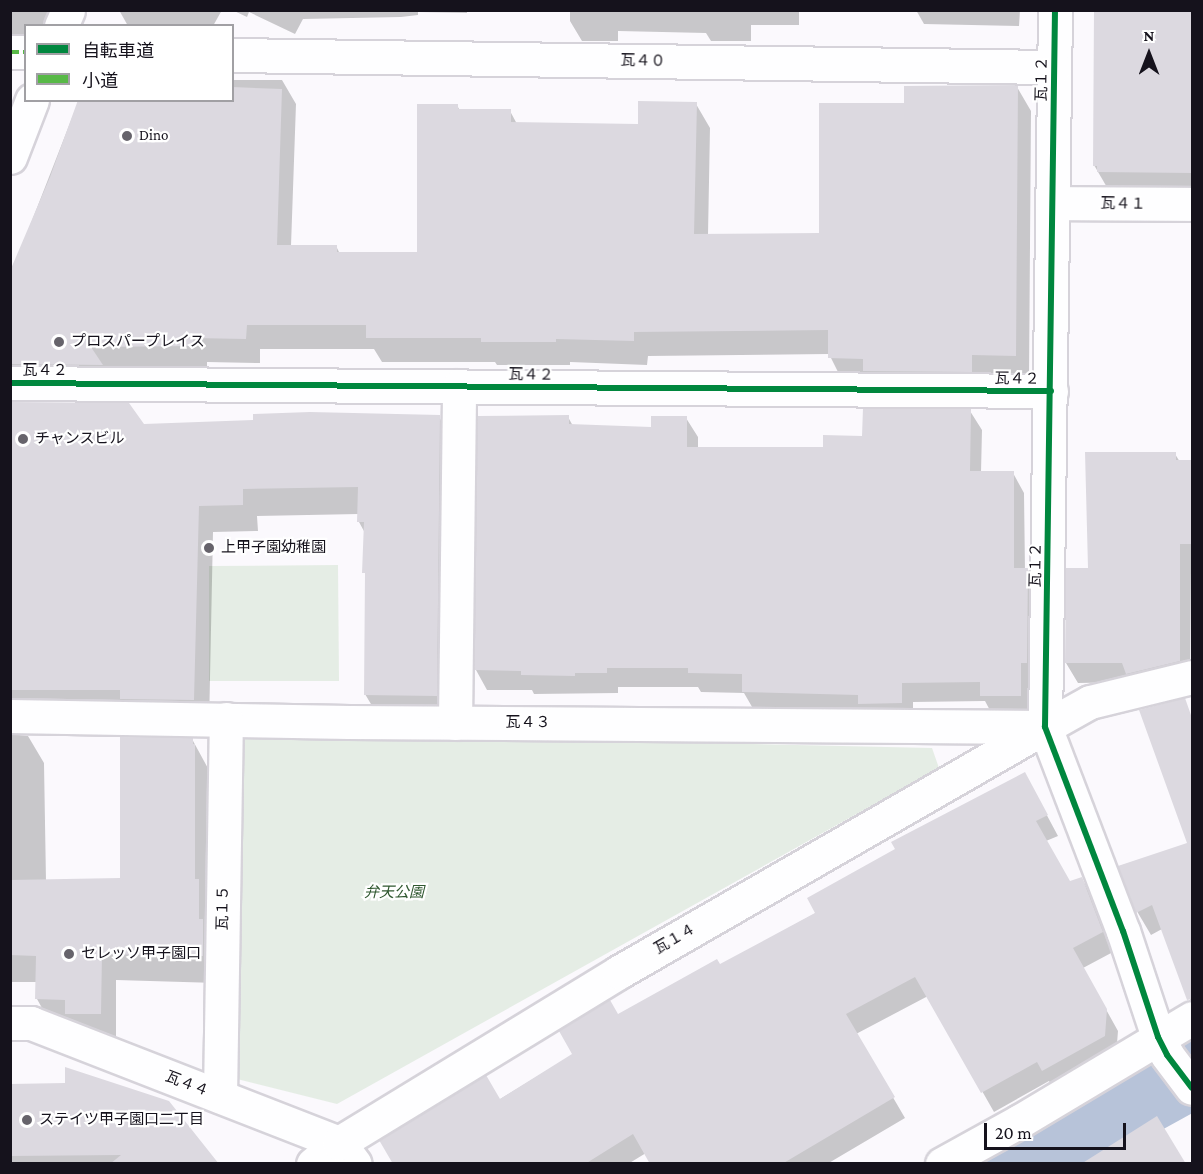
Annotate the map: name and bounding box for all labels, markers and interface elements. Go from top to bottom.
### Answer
legend [24,24,234,102]
north arrow [1119,24,1179,84]
text: N [1144,27,1154,44]
text: 自転車道 [82,41,154,61]
street label: 瓦４０ [620,52,666,70]
street label: 瓦１２ [1033,56,1051,102]
text: 小道 [82,71,118,91]
place label: Dino [139,127,168,145]
marker: Dino [120,129,134,143]
street label: 瓦４１ [1100,195,1146,213]
place label: プロスパープレイス [71,333,206,351]
marker: プロスパープレイス [52,335,66,349]
street label: 瓦４２ [23,362,67,380]
street label: 瓦４２ [508,366,554,384]
street label: 瓦４２ [994,370,1040,388]
place label: チャンスビル [35,430,125,448]
marker: チャンスビル [16,432,30,446]
place label: 上甲子園幼稚園 [221,539,326,557]
marker: 上甲子園幼稚園 [202,541,216,555]
street label: 瓦１２ [1027,542,1045,588]
street label: 瓦４３ [506,714,550,732]
park label: 弁天公園 [364,884,424,902]
street label: 瓦１５ [214,885,232,931]
street label: 瓦１４ [651,920,699,958]
place label: セレッソ甲子園口 [81,945,201,963]
marker: セレッソ甲子園口 [62,947,76,961]
street label: 瓦４４ [163,1068,211,1100]
place label: ステイツ甲子園口二丁目 [39,1111,204,1129]
scale bar [987,1111,1130,1149]
marker: ステイツ甲子園口二丁目 [20,1113,34,1127]
text: 20 m [995,1123,1032,1143]

